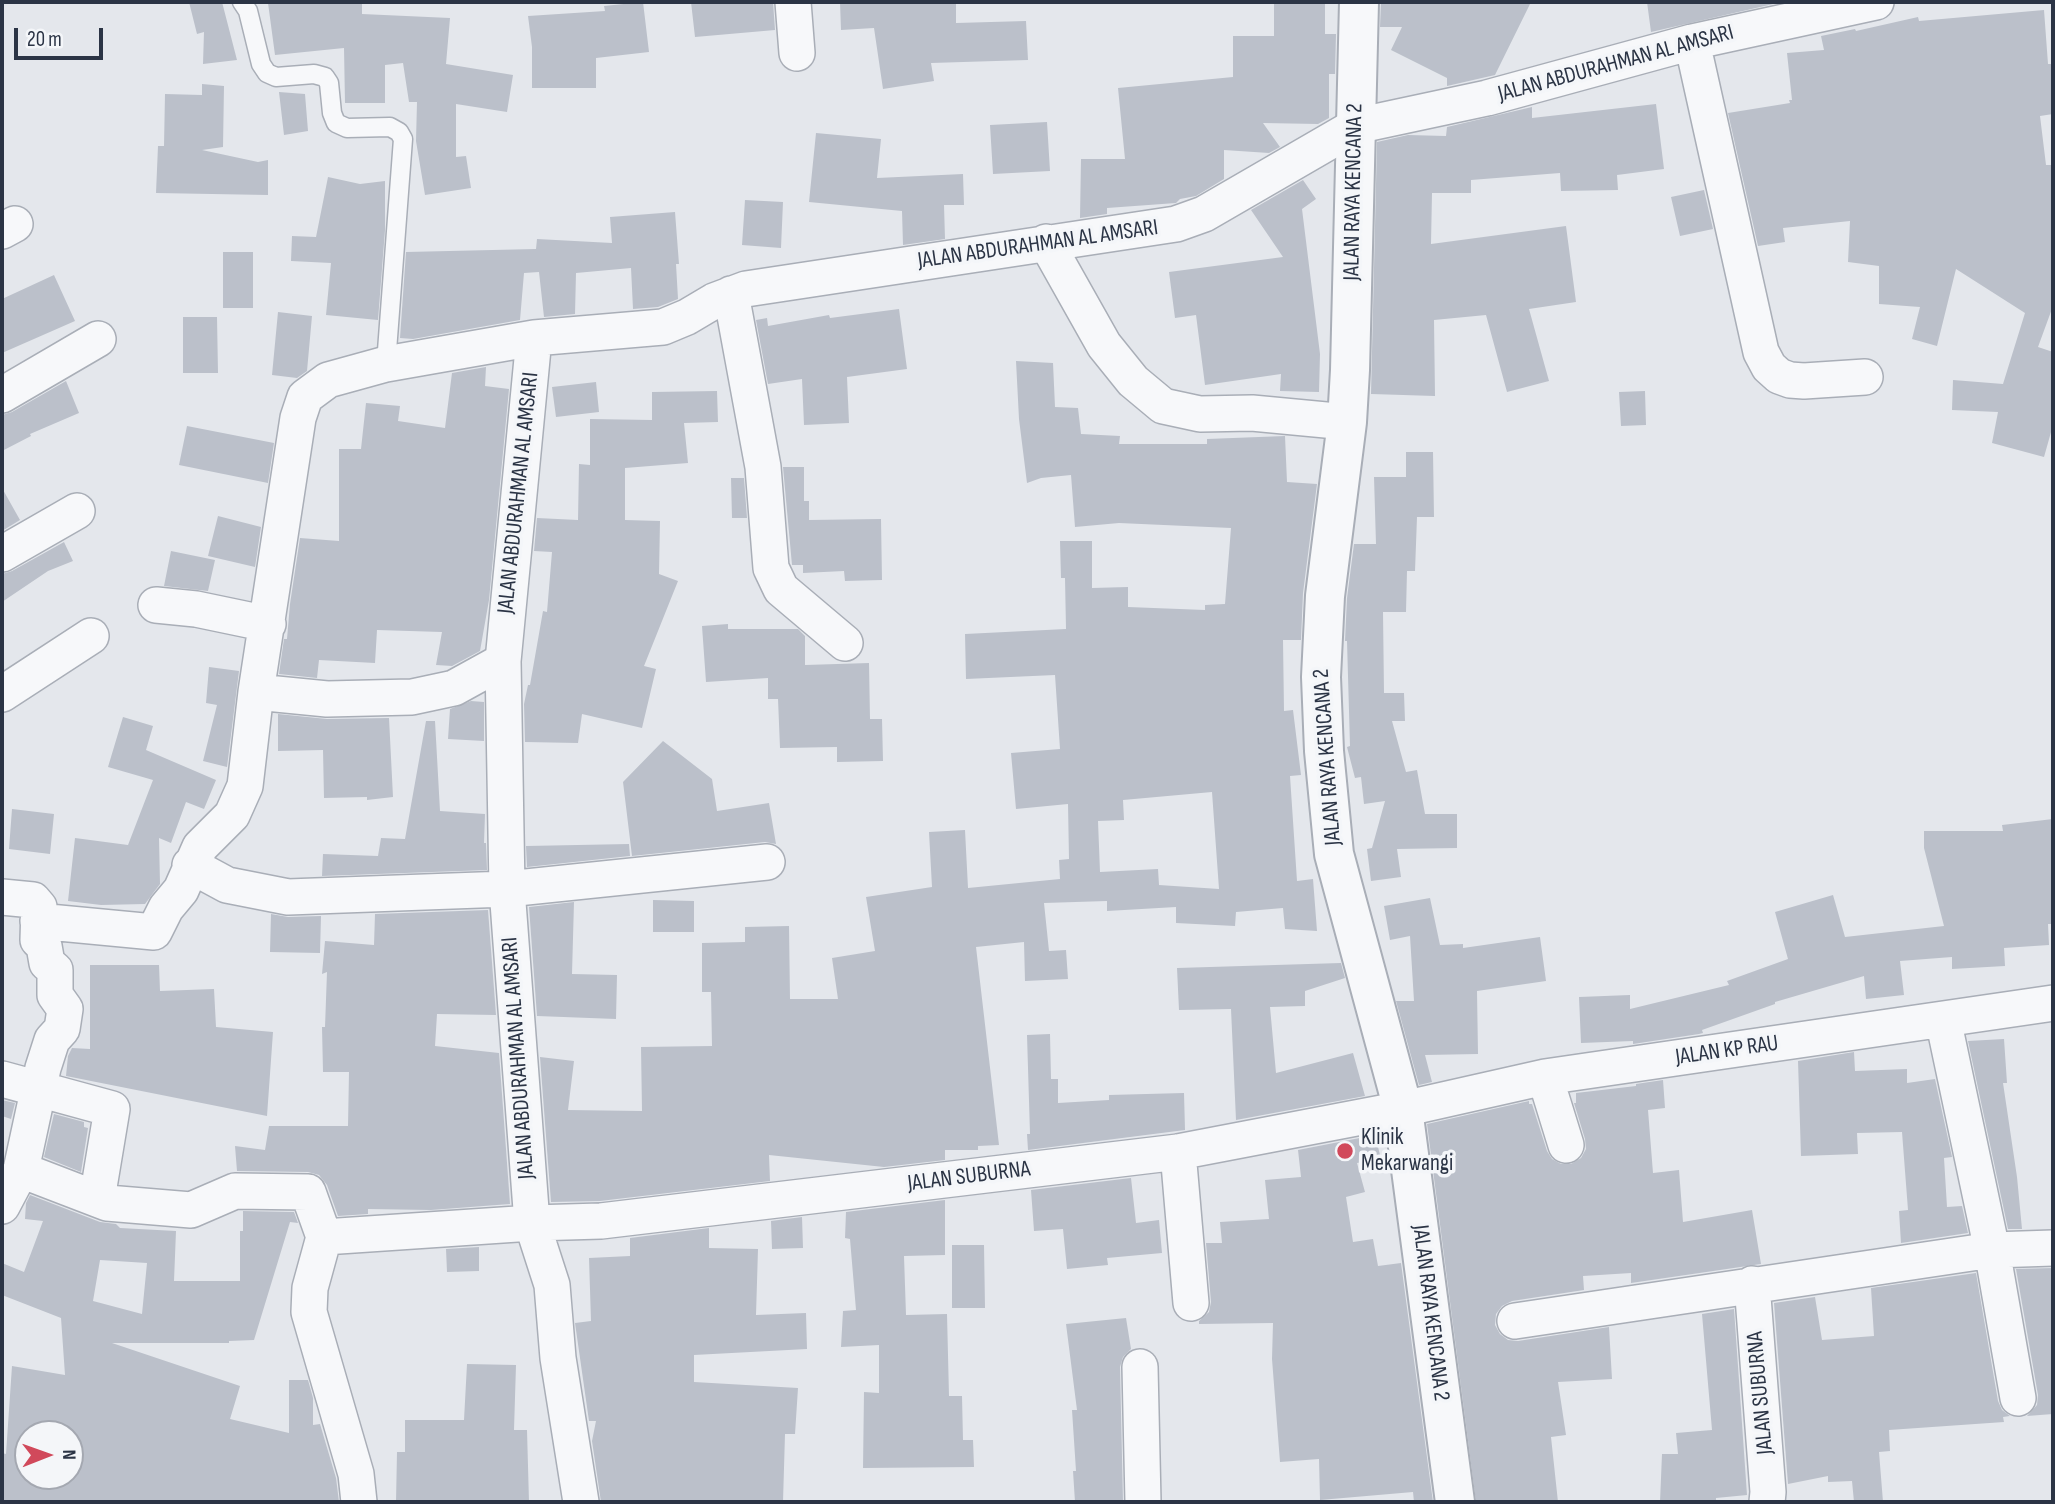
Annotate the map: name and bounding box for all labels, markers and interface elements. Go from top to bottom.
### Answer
scale bar [18,14,107,58]
street label: JALAN ABDURAHMAN AL AMSARI [1495,19,1737,109]
text: 20 m [27,27,62,52]
street label: JALAN RAYA KENCANA 2 [1339,103,1369,281]
street label: JALAN ABDURAHMAN AL AMSARI [916,214,1160,276]
street label: JALAN ABDURAHMAN AL AMSARI [493,371,545,615]
street label: JALAN RAYA KENCANA 2 [1308,668,1348,846]
street label: JALAN ABDURAHMAN AL AMSARI [497,936,541,1180]
street label: JALAN KP RAU [1674,1030,1780,1072]
place label: Klinik Mekarwangi [1361,1124,1453,1178]
marker: Klinik Mekarwangi [1335,1141,1355,1161]
street label: JALAN SUBURNA [906,1156,1032,1198]
street label: JALAN RAYA KENCANA 2 [1406,1223,1454,1403]
street label: JALAN SUBURNA [1742,1330,1780,1456]
north arrow [14,1420,84,1490]
text: N [57,1449,80,1460]

